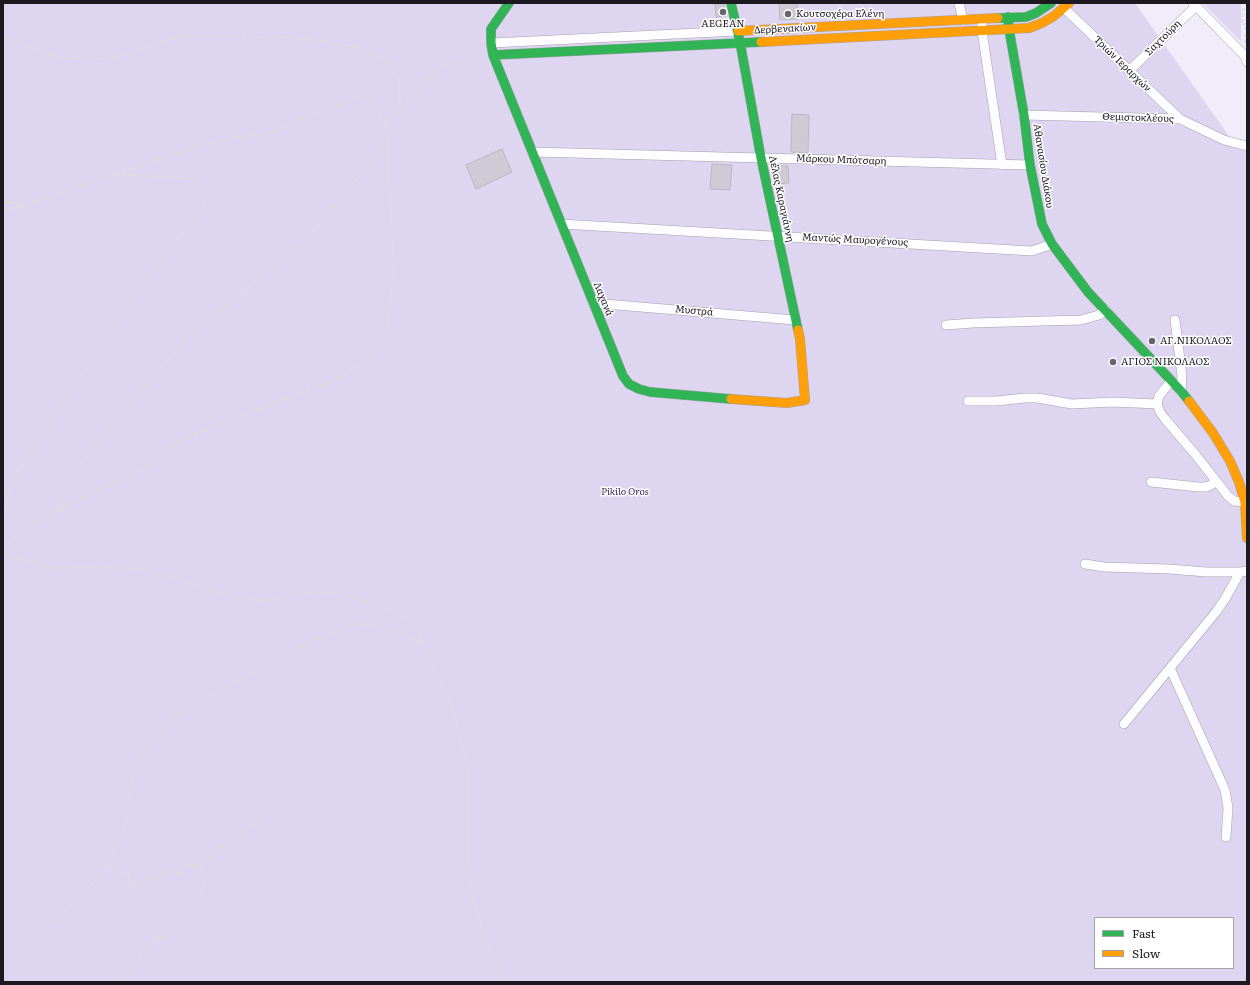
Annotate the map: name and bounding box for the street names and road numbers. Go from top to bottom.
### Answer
street label: Σαχτούρη [1143,18,1183,58]
street label: Δερβενακίων [754,21,816,37]
street label: Τριών Ιεραρχών [1091,34,1153,94]
street label: Θεμιστοκλέους [1102,111,1174,125]
street label: Αθανασίου Διάκου [1030,123,1056,209]
street label: Μάρκου Μπότσαρη [796,152,886,168]
street label: Λέλας Καραγιάννη [766,155,796,243]
street label: Μαντώς Μαυρογένους [802,231,908,249]
street label: Λαχανά [591,280,615,318]
street label: Μυστρά [674,303,714,319]

